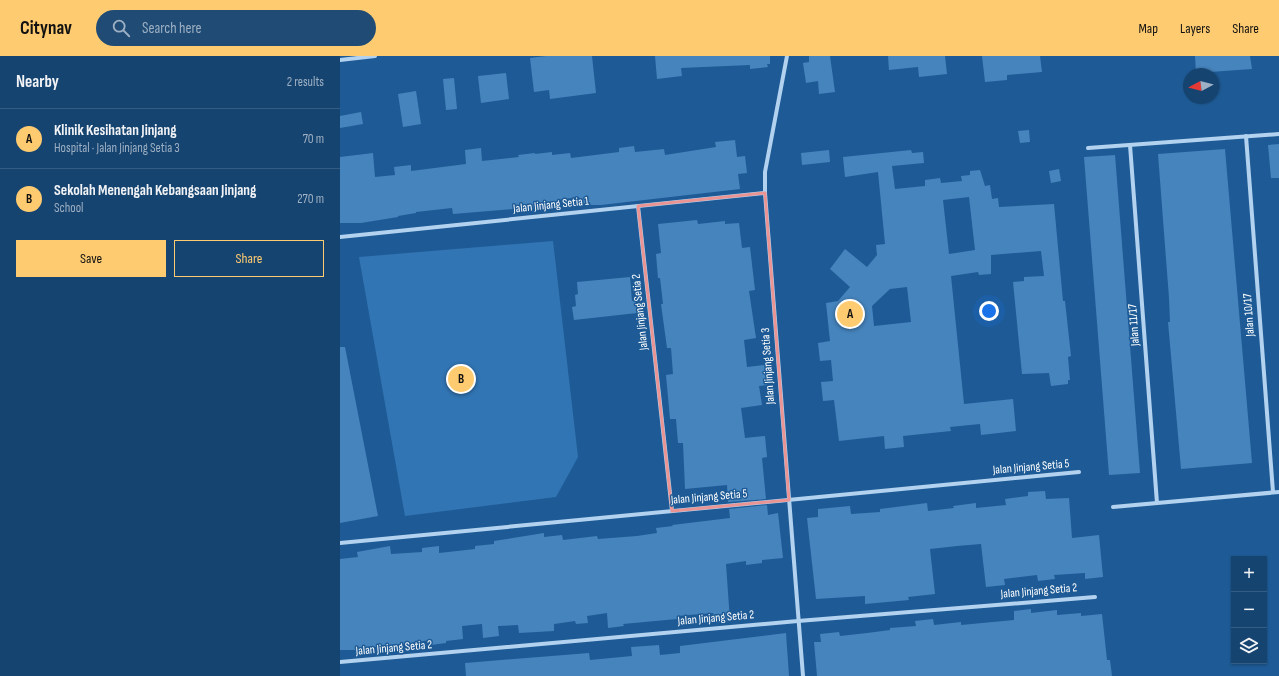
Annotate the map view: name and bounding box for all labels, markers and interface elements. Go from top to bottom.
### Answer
search box [96,10,376,46]
text: Citynav [20,17,72,40]
icon: search [110,17,132,39]
text: Search here [142,19,202,38]
text: Map [1138,20,1158,37]
text: Layers [1180,20,1210,37]
text: Share [1232,20,1259,37]
north arrow [1183,68,1219,104]
text: Nearby [16,72,59,92]
text: 2 results [287,74,324,90]
text: Klinik Kesihatan Jinjang [54,121,177,140]
text: A [26,131,32,147]
text: 70 m [303,131,324,147]
text: Hospital · Jalan Jinjang Setia 3 [54,140,180,156]
text: Sekolah Menengah Kebangsaan Jinjang [54,181,256,200]
text: B [26,191,32,207]
text: 270 m [297,191,324,207]
street label: Jalan Jinjang Setia 1 [511,193,590,217]
text: School [54,200,84,216]
button: Save [16,240,166,277]
button: Share [174,240,324,277]
street label: Jalan Jinjang Setia 2 [629,273,652,352]
street label: Jalan 10/17 [1240,293,1258,338]
pin: A [837,299,863,329]
your location [979,301,999,321]
street label: Jalan 11/17 [1125,303,1143,348]
street label: Jalan Jinjang Setia 3 [758,327,778,406]
pin: B [448,364,474,394]
street label: Jalan Jinjang Setia 5 [991,456,1070,478]
street label: Jalan Jinjang Setia 5 [669,486,748,508]
map controls [1231,556,1267,664]
button: + [1231,556,1267,592]
street label: Jalan Jinjang Setia 2 [999,580,1078,602]
button: − [1231,592,1267,628]
street label: Jalan Jinjang Setia 2 [676,607,755,629]
button: layers [1231,628,1267,664]
street label: Jalan Jinjang Setia 2 [354,637,433,659]

